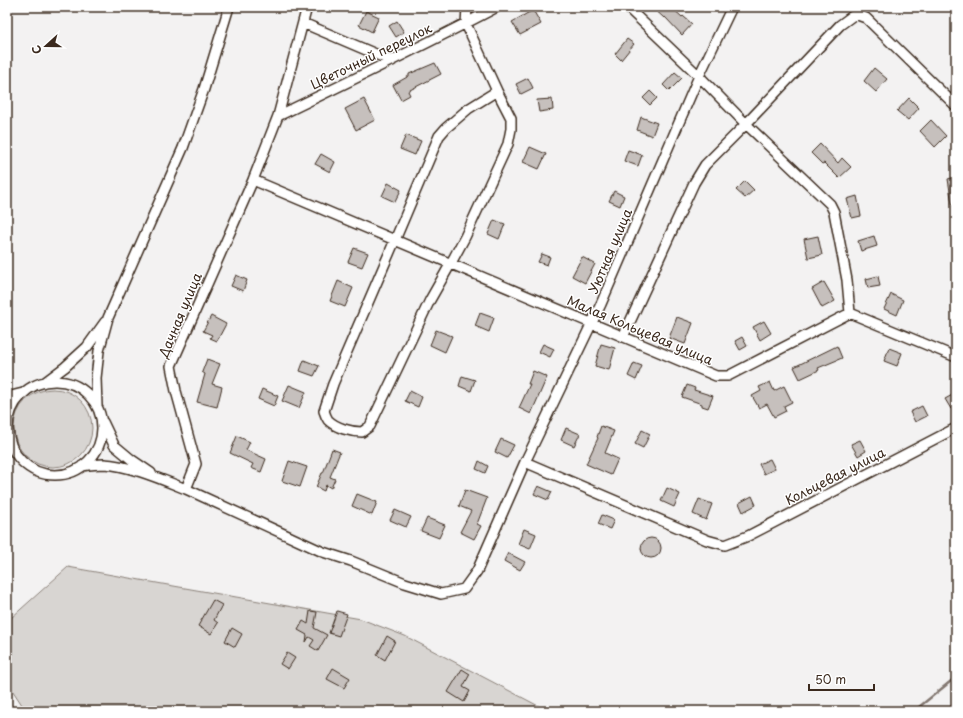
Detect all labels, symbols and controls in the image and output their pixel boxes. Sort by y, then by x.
street label: Цветочный переулок [307,18,435,93]
north arrow [26,26,66,66]
text: С [27,43,46,57]
street label: Уютная улица [583,205,636,296]
street label: Дачная улица [153,269,206,361]
street label: Малая Кольцевая улица [564,290,717,369]
street label: Кольцевая улица [781,442,889,509]
scale bar [809,666,874,692]
text: 50 m [815,670,846,688]

